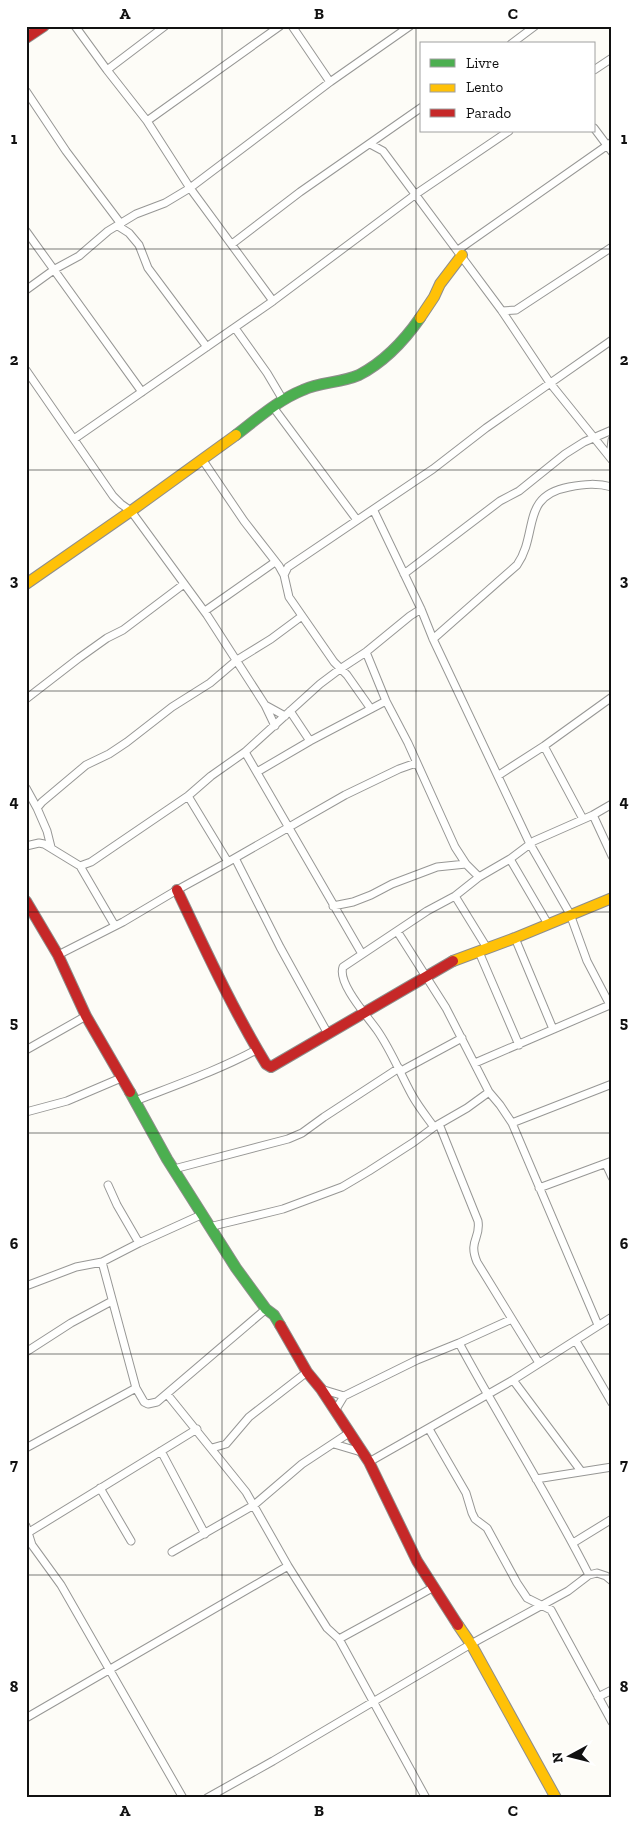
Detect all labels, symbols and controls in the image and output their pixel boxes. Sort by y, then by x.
text: A [120,4,131,23]
text: B [314,4,324,23]
text: C [508,4,518,23]
legend [420,42,596,132]
text: Livre [466,54,499,72]
text: Lento [466,78,503,96]
text: Parado [466,104,512,122]
text: 1 [11,129,18,148]
text: 1 [621,129,628,148]
text: 2 [10,350,19,369]
text: 2 [620,350,629,369]
text: 3 [10,571,19,590]
text: 3 [620,571,629,590]
text: 4 [9,792,19,811]
text: 4 [619,792,629,811]
text: 5 [10,1013,18,1032]
text: 5 [620,1013,628,1032]
text: 6 [10,1234,19,1253]
text: 6 [620,1234,629,1253]
text: 7 [10,1455,18,1474]
text: 7 [620,1455,628,1474]
text: 8 [10,1677,19,1696]
text: 8 [620,1677,629,1696]
north arrow [546,1732,596,1782]
text: N [548,1751,567,1764]
text: A [120,1801,131,1820]
text: B [314,1801,324,1820]
text: C [508,1801,518,1820]

